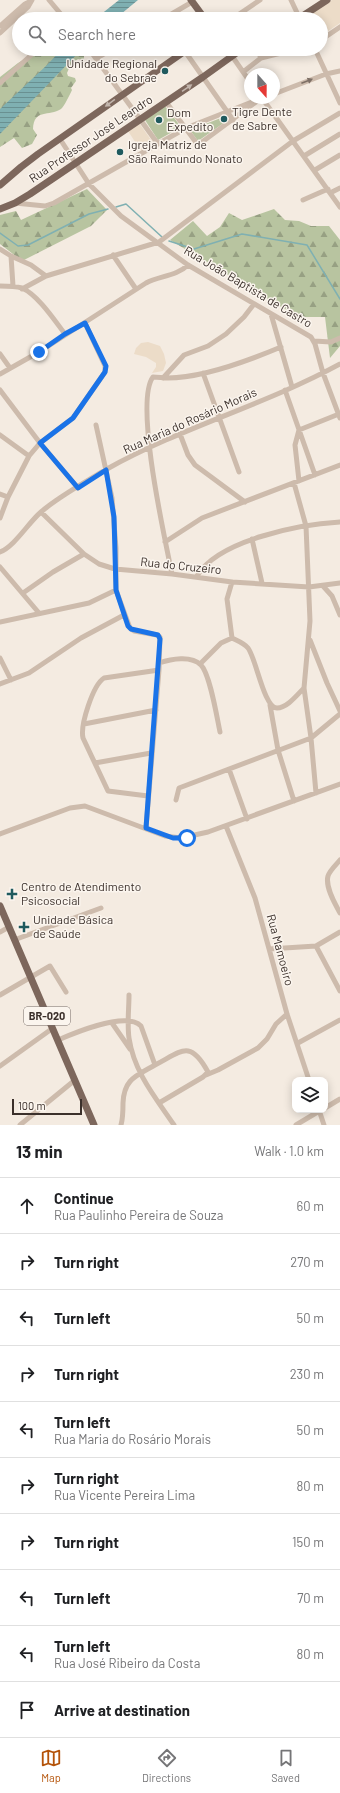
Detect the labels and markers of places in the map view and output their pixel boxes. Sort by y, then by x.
place label: Unidade Regional do Sebrae [67,56,157,84]
marker: Unidade Regional do Sebrae [160,66,170,76]
place label: Tigre Dente de Sabre [232,104,292,132]
place label: Dom Expedito [167,105,213,133]
marker: Tigre Dente de Sabre [219,114,229,124]
marker: Dom Expedito [154,115,164,125]
place label: Igreja Matriz de São Raimundo Nonato [128,137,243,165]
marker: Igreja Matriz de São Raimundo Nonato [115,147,125,157]
place label: Centro de Atendimento Psicosocial [21,879,141,907]
marker: Centro de Atendimento Psicosocial [6,888,18,900]
place label: Unidade Básica de Saúde [33,912,113,940]
marker: Unidade Básica de Saúde [18,921,30,933]

